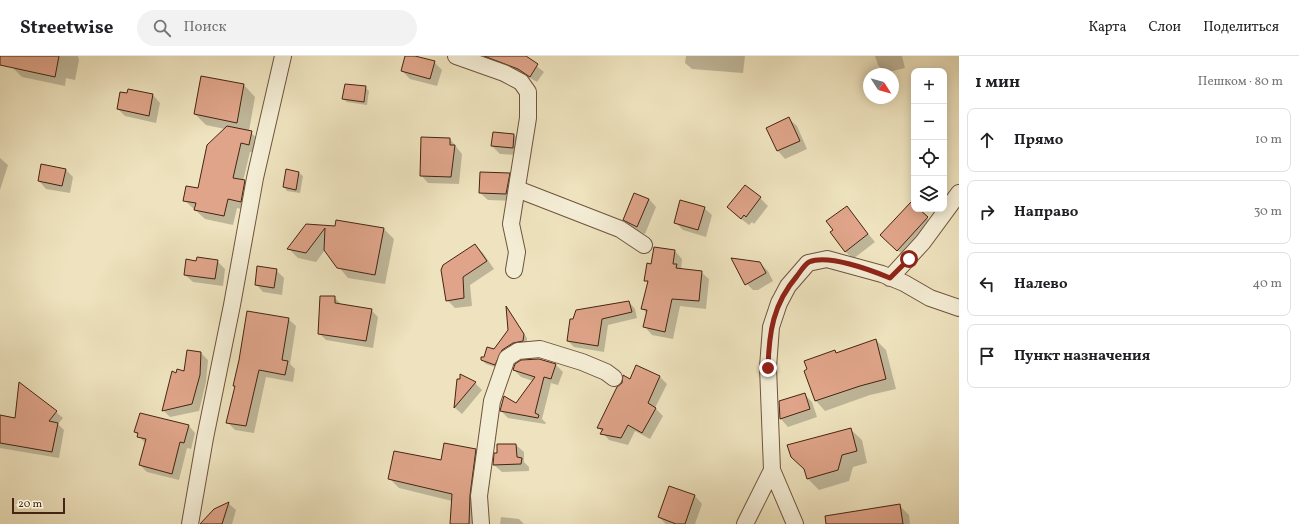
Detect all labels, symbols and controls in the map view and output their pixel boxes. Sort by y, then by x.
search box [137,10,417,46]
text: Streetwise [20,15,113,41]
icon: search [151,17,173,39]
text: Поиск [183,17,226,38]
text: Карта [1088,18,1126,37]
text: Слои [1148,18,1181,37]
text: Поделиться [1203,18,1279,37]
north arrow [863,68,899,104]
map controls [911,68,947,212]
button: + [911,68,947,104]
text: 1 мин [975,71,1020,94]
text: Пешком · 80 m [1198,73,1283,91]
button: − [911,104,947,140]
icon: ahead [976,129,998,151]
text: Прямо [1014,130,1063,151]
text: 10 m [1255,131,1282,149]
button: locate [911,140,947,176]
button: layers [911,176,947,212]
icon: right [976,201,998,223]
text: Направо [1014,202,1078,223]
text: 30 m [1254,203,1282,221]
route start [900,250,918,268]
icon: left [976,273,998,295]
text: Налево [1014,274,1068,295]
text: 40 m [1253,275,1282,293]
icon: arrive [976,345,998,367]
text: Пункт назначения [1014,346,1150,367]
route end [759,359,777,377]
scale bar [12,496,65,515]
text: 20 m [18,497,42,512]

